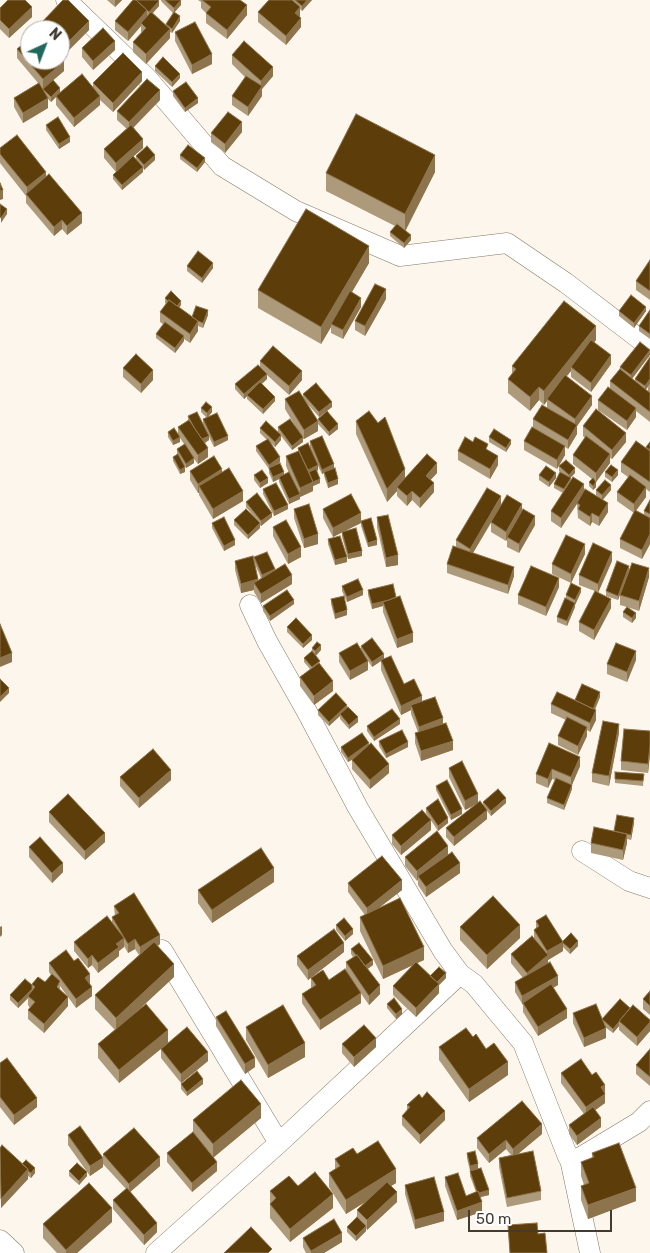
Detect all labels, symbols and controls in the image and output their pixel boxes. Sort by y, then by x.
north arrow [20,20,70,70]
text: N [45,25,64,44]
scale bar [470,1200,614,1232]
text: 50 m [476,1210,511,1228]

